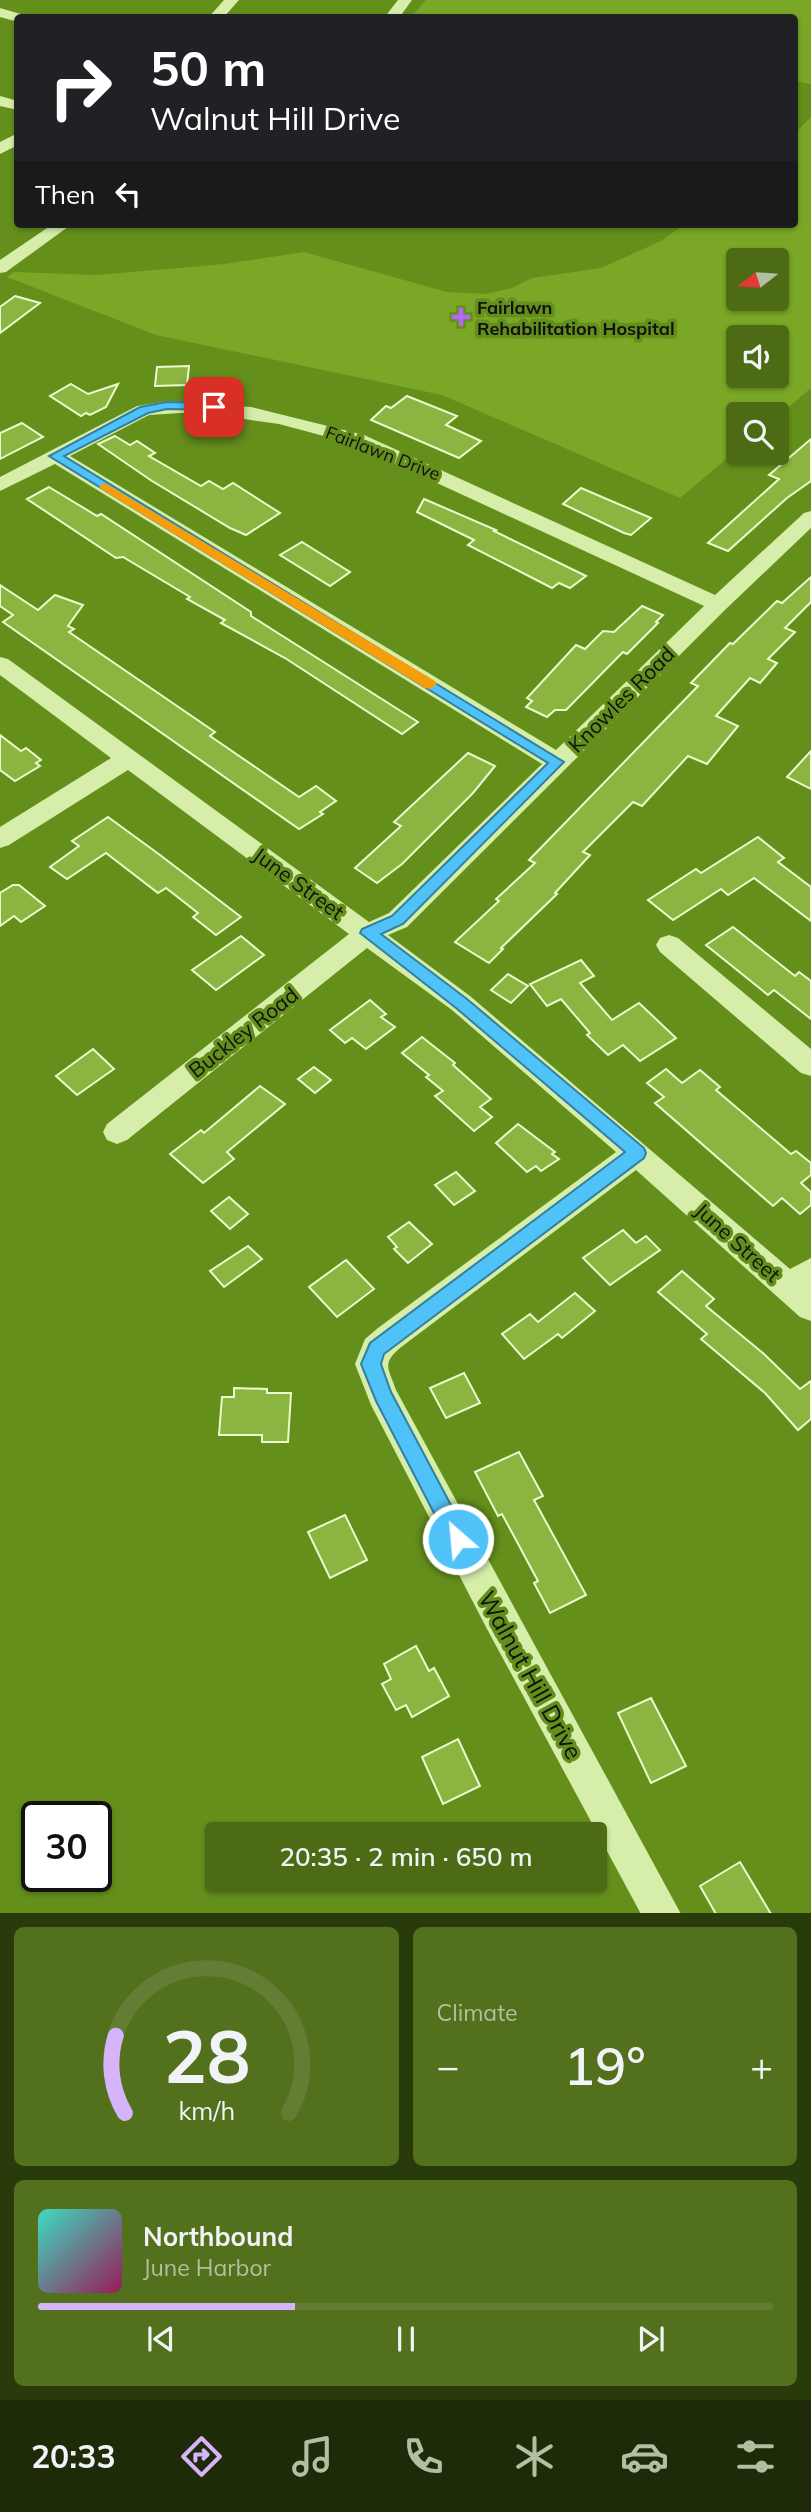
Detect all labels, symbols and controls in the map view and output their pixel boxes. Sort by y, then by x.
text: 50 m [150,37,266,98]
icon: right [35,42,126,133]
text: Walnut Hill Drive [150,98,400,138]
icon: left [109,175,147,213]
text: Then [35,178,95,211]
north arrow [726,248,789,312]
map controls [726,248,789,465]
place label: Fairlawn Rehabilitation Hospital [477,296,675,340]
marker: Fairlawn Rehabilitation Hospital [451,307,471,327]
button: sound [726,325,789,388]
pin [184,377,244,437]
icon: arrive [195,388,233,426]
button: search [726,402,789,465]
street label: Fairlawn Drive [323,421,443,485]
street label: Knowles Road [562,640,680,758]
street label: June Street [248,841,350,925]
street label: Buckley Road [183,981,303,1083]
street label: June Street [690,1197,786,1287]
position arrow [421,1502,495,1576]
street label: Walnut Hill Drive [472,1586,590,1764]
speed limit sign: 30 [21,1801,112,1892]
text: 20:35 · 2 min · 650 m [279,1840,533,1873]
text: Climate [437,1998,518,2027]
text: 28 [163,2010,250,2101]
text: 19° [564,2033,646,2098]
text: − [437,2042,459,2090]
text: + [750,2042,773,2090]
text: km/h [178,2094,235,2125]
text: Northbound [143,2220,293,2253]
text: June Harbor [143,2253,271,2282]
icon: previous [142,2320,180,2358]
icon: pause [387,2320,425,2358]
icon: next [632,2320,670,2358]
icon: directions [177,2432,226,2481]
icon: music [288,2432,337,2481]
icon: phone [399,2432,448,2481]
icon: climate [510,2432,559,2481]
icon: car [620,2432,669,2481]
icon: filters [731,2432,780,2481]
text: 20:33 [31,2436,116,2476]

